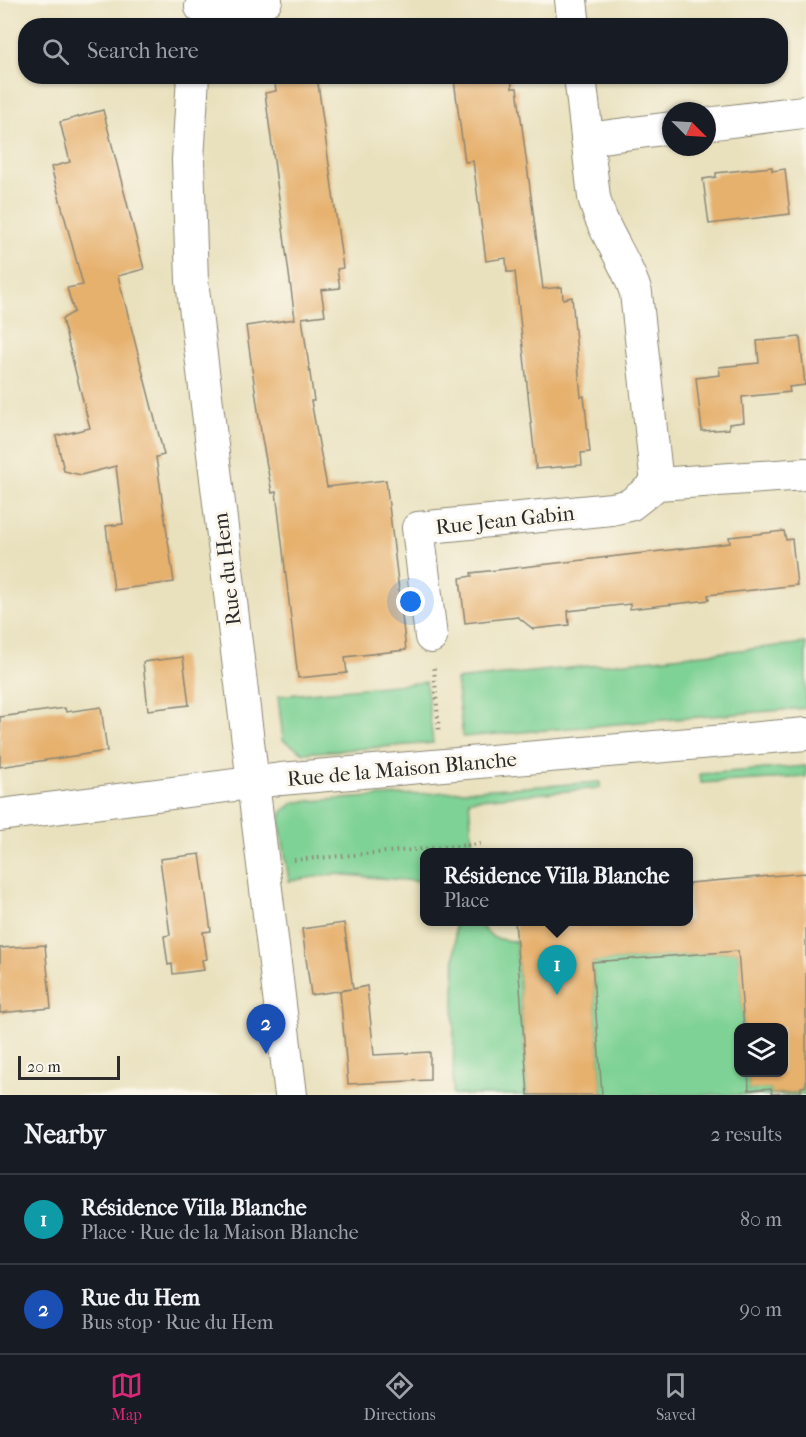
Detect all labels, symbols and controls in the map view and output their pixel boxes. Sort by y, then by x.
search box [18,18,788,84]
icon: search [39,35,72,68]
text: Search here [87,38,199,64]
north arrow [662,102,716,156]
street label: Rue Jean Gabin [434,501,576,539]
street label: Rue du Hem [208,511,246,627]
your location [396,587,425,616]
street label: Rue de la Maison Blanche [286,747,518,791]
popup [420,848,693,926]
text: Résidence Villa Blanche [444,863,669,889]
text: Place [444,889,489,912]
pin: 1 [538,946,576,995]
pin: 2 [246,1004,286,1054]
map controls [734,1023,788,1077]
button: layers [734,1023,788,1077]
scale bar [18,1053,120,1080]
text: 20 m [27,1057,61,1076]
text: Nearby [24,1119,106,1150]
text: 2 results [711,1123,782,1146]
text: Résidence Villa Blanche [81,1195,307,1221]
text: 1 [40,1208,47,1231]
text: 80 m [740,1208,782,1231]
text: Place · Rue de la Maison Blanche [81,1221,359,1244]
text: Rue du Hem [81,1285,200,1311]
text: 2 [38,1298,49,1321]
text: 90 m [740,1298,782,1321]
text: Bus stop · Rue du Hem [81,1311,273,1334]
tab: Map [110,1369,143,1424]
tab: Directions [364,1369,436,1424]
tab: Saved [656,1369,696,1424]

